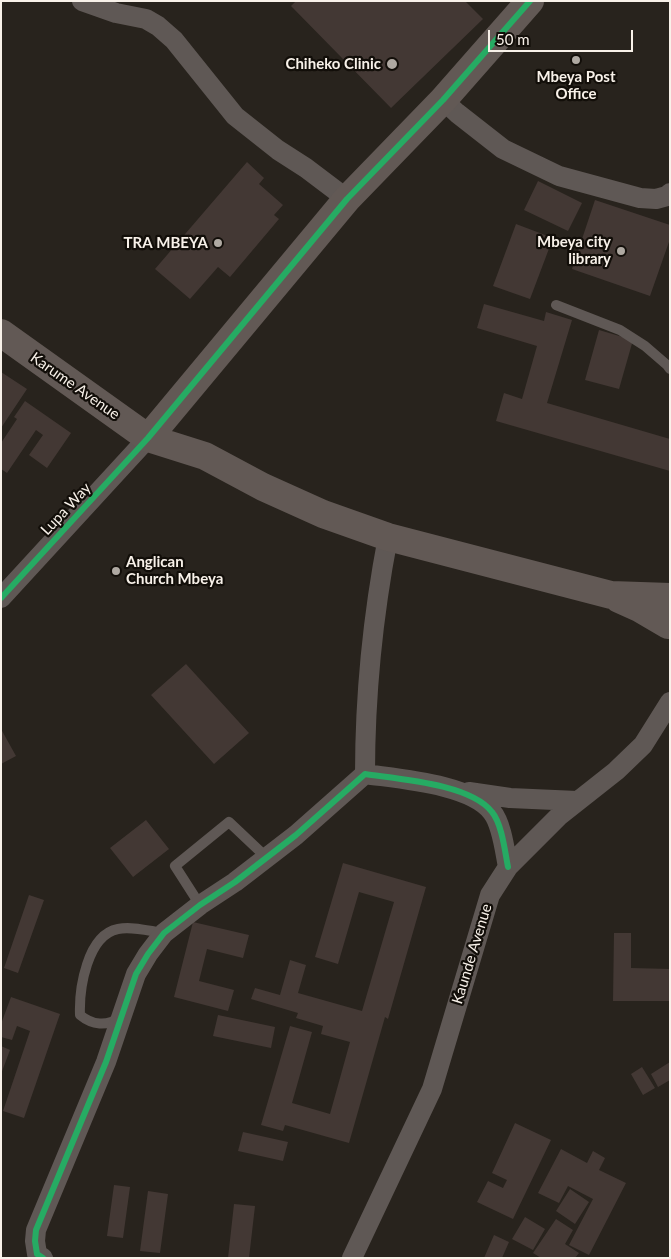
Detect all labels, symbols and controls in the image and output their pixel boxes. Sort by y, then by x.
scale bar [491,20,636,52]
text: 50 m [496,30,530,48]
marker: Mbeya Post Office [570,54,582,66]
place label: Chiheko Clinic [285,55,381,73]
marker: Chiheko Clinic [385,57,399,71]
place label: Mbeya Post Office [536,68,616,103]
place label: Mbeya city library [537,233,611,268]
place label: TRA MBEYA [124,234,208,252]
marker: TRA MBEYA [212,237,224,249]
marker: Mbeya city library [615,245,627,257]
street label: Karume Avenue [27,349,123,423]
street label: Lupa Way [37,479,95,539]
place label: Anglican Church Mbeya [126,553,223,588]
marker: Anglican Church Mbeya [110,565,122,577]
street label: Kaunde Avenue [448,902,496,1006]

